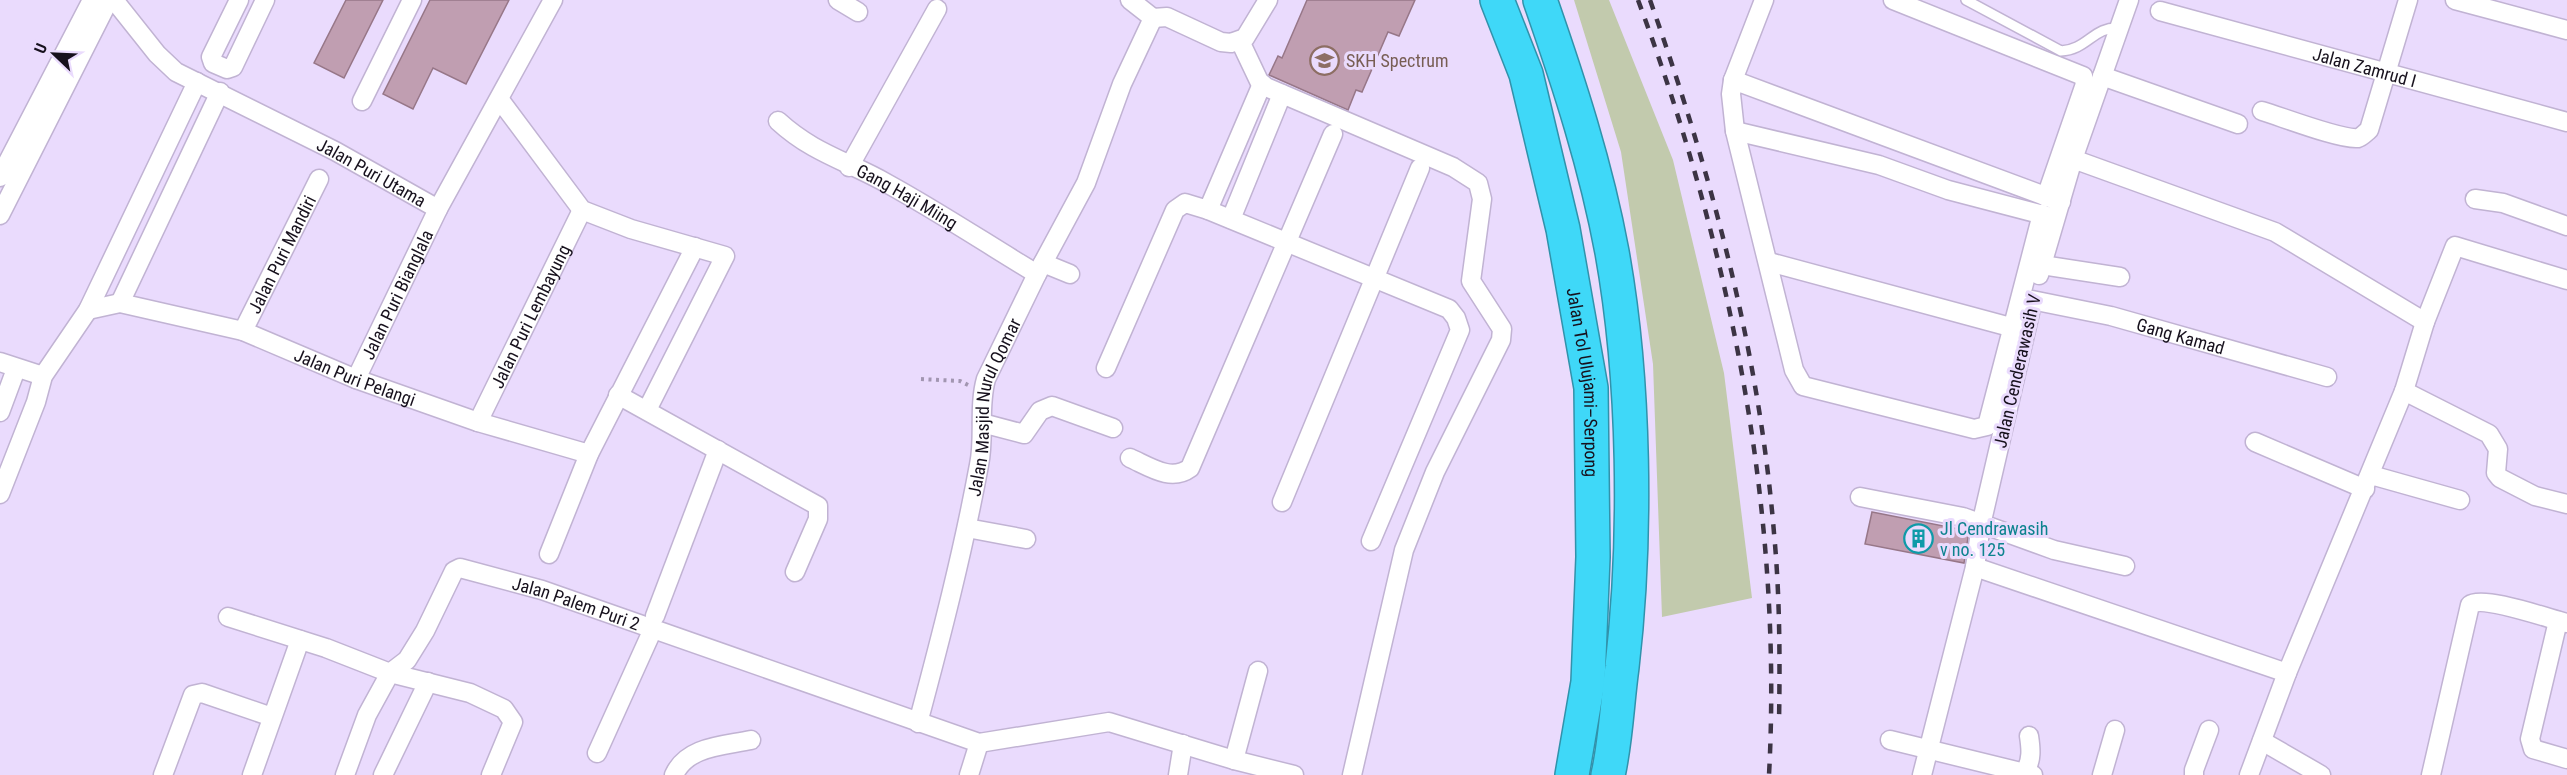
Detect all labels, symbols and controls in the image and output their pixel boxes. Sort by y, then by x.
north arrow [24,24,84,84]
text: U [30,40,51,56]
street label: Jalan Zamrud I [2310,43,2419,91]
school or university icon: SKH Spectrum [1309,44,1341,76]
place label: SKH Spectrum [1346,50,1448,71]
street label: Jalan Puri Utama [314,133,430,211]
street label: Gang Haji Miing [854,159,962,233]
street label: Jalan Puri Mandiri [243,192,320,316]
street label: Jalan Puri Bianglala [357,226,437,362]
street label: Jalan Puri Lembayung [486,241,574,391]
street label: Jalan Tol Ulujami–Serpong [1563,286,1603,477]
street label: Jalan Cenderawasih V [1989,292,2045,450]
street label: Gang Kamad [2134,313,2227,358]
street label: Jalan Masjid Nurul Qomar [963,314,1025,498]
street label: Jalan Puri Pelangi [291,344,418,410]
place label: Jl Cendrawasih v no. 125 [1940,518,2048,560]
building icon: Jl Cendrawasih v no. 125 [1903,522,1935,554]
street label: Jalan Palem Puri 2 [510,572,643,634]

